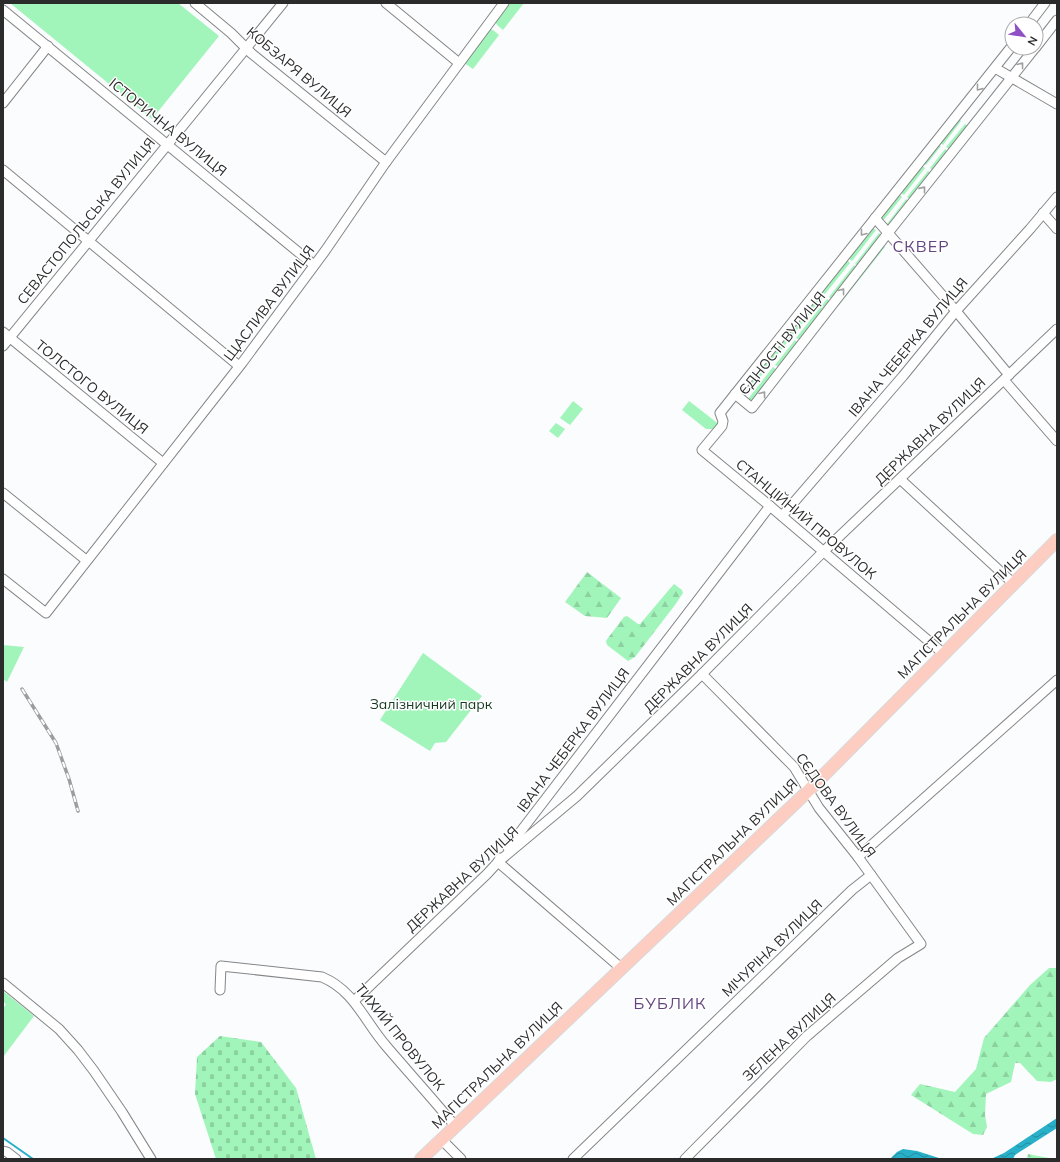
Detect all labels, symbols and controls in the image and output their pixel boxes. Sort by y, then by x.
north arrow [1004,16,1044,56]
street label: КОБЗАРЯ ВУЛИЦЯ [243,23,355,121]
text: N [1025,34,1041,48]
one-way arrow [1016,63,1023,70]
street label: ІСТОРИЧНА ВУЛИЦЯ [106,74,230,180]
one-way arrow [977,83,984,90]
street label: СЕВАСТОПОЛЬСЬКА ВУЛИЦЯ [13,134,159,308]
one-way arrow [918,187,925,194]
one-way arrow [861,229,868,236]
district label: СКВЕР [892,236,950,256]
street label: ЩАСЛИВА ВУЛИЦЯ [220,242,318,364]
street label: ІВАНА ЧЕБЕРКА ВУЛИЦЯ [845,274,971,420]
street label: ЄДНОСТІ ВУЛИЦЯ [735,288,829,398]
one-way arrow [838,289,845,296]
street label: ТОЛСТОГО ВУЛИЦЯ [32,336,152,438]
street label: ДЕРЖАВНА ВУЛИЦЯ [871,373,989,489]
one-way arrow [758,391,765,398]
street label: СТАНЦІЙНИЙ ПРОВУЛОК [732,455,881,584]
street label: МАГІСТРАЛЬНА ВУЛИЦЯ [894,546,1030,682]
street label: ДЕРЖАВНА ВУЛИЦЯ [640,600,756,716]
street label: ІВАНА ЧЕБЕРКА ВУЛИЦЯ [513,664,633,816]
park label: Залізничний парк [370,695,493,713]
street label: СЄДОВА ВУЛИЦЯ [792,749,880,861]
street label: МАГІСТРАЛЬНА ВУЛИЦЯ [663,775,801,909]
street label: ДЕРЖАВНА ВУЛИЦЯ [402,822,522,936]
street label: МІЧУРІНА ВУЛИЦЯ [718,896,826,1000]
street label: ТИХИЙ ПРОВУЛОК [351,980,449,1095]
street label: ЗЕЛЕНА ВУЛИЦЯ [738,989,840,1085]
district label: БУБЛИК [634,993,706,1013]
street label: МАГІСТРАЛЬНА ВУЛИЦЯ [428,998,566,1132]

